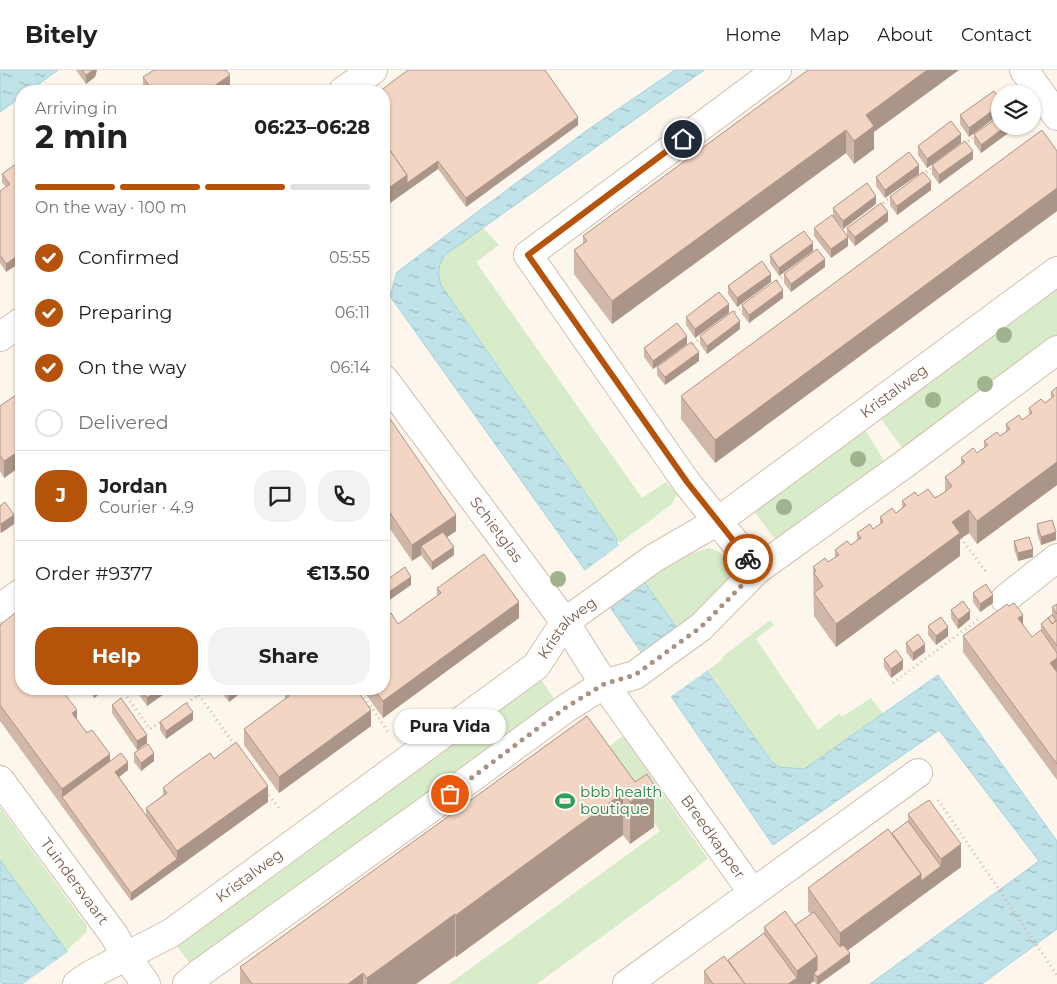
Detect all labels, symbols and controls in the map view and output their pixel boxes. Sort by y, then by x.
text: Bitely [25,20,97,49]
text: Home [725,24,781,46]
text: Map [809,24,849,46]
text: About [877,24,933,46]
text: Contact [961,24,1032,46]
map controls [991,85,1041,135]
button: layers [991,85,1041,135]
text: Arriving in [35,99,117,118]
text: 06:23–06:28 [254,116,370,139]
text: 2 min [35,117,128,156]
pin [662,118,704,160]
icon: home [669,125,697,153]
text: On the way · 100 m [35,198,187,217]
icon: check [35,244,63,272]
text: Confirmed [78,246,179,269]
text: 05:55 [329,248,370,267]
icon: check [35,299,63,327]
text: Preparing [78,301,173,324]
text: 06:11 [335,303,370,322]
icon: check [35,354,63,382]
text: On the way [78,356,186,379]
text: 06:14 [330,358,370,377]
street label: Kristalweg [856,360,931,422]
text: Delivered [78,411,169,434]
button: chat [254,470,306,522]
button: phone [318,470,370,522]
text: Jordan [99,475,168,498]
text: J [56,484,66,507]
street label: Schietglas [466,493,527,566]
text: Courier · 4.9 [99,498,194,517]
courier [723,534,773,584]
icon: bike [734,545,762,573]
text: Order #9377 [35,562,153,585]
text: €13.50 [307,562,370,585]
street label: Kristalweg [533,593,600,662]
button: Help [35,627,198,685]
button: Share [208,627,370,685]
callout: Pura Vida [394,709,506,744]
text: Pura Vida [410,717,491,736]
pin [429,773,471,815]
icon: bag [436,780,464,808]
place label: bbb health boutique [580,782,662,818]
sports icon: bbb health boutique [554,790,576,812]
street label: Breedkapper [677,791,750,882]
street label: Tuindersvaart [37,834,113,928]
street label: Kristalweg [212,844,286,906]

